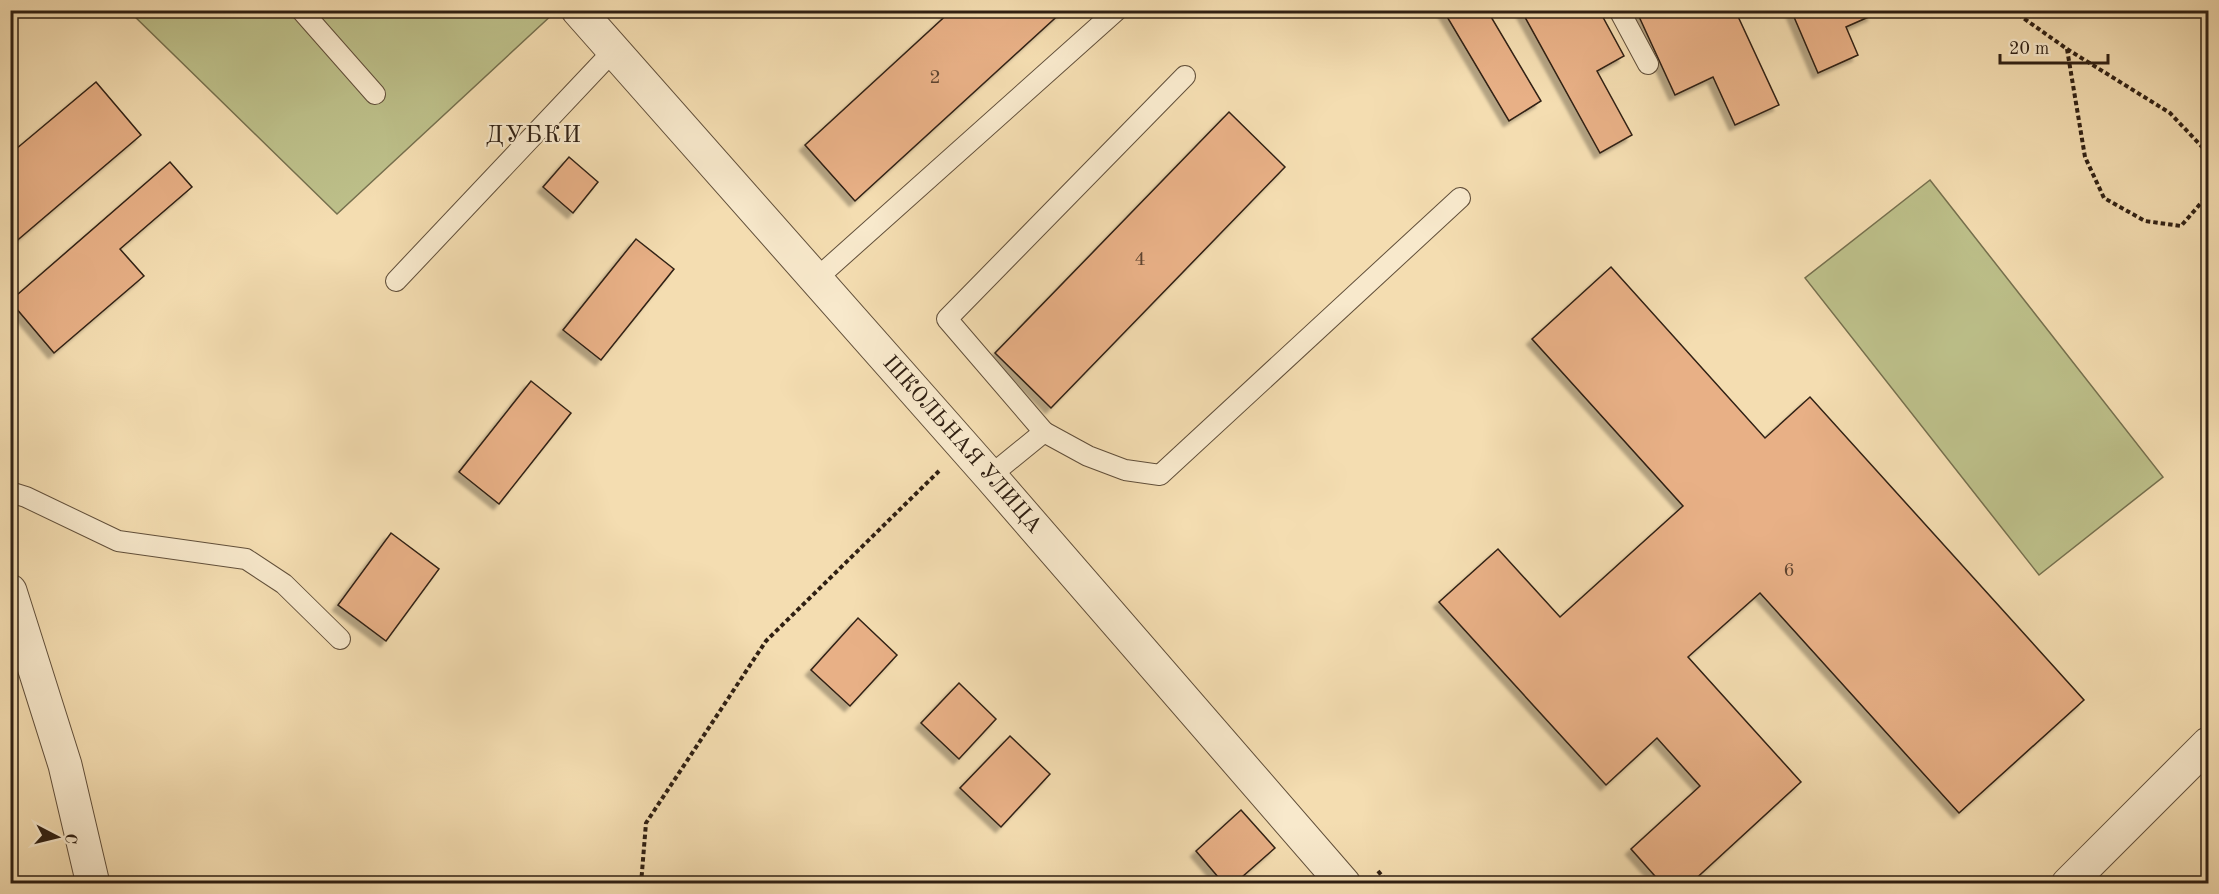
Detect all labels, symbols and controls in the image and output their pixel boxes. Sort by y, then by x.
scale bar [2000,27,2108,65]
text: 20 m [2009,40,2049,58]
house number: 2 [929,68,941,88]
district label: ДУБКИ [486,124,582,148]
house number: 4 [1134,250,1146,270]
street label: ШКОЛЬНАЯ УЛИЦА [878,352,1046,538]
house number: 6 [1783,561,1795,581]
north arrow [27,807,87,867]
text: С [61,832,78,845]

